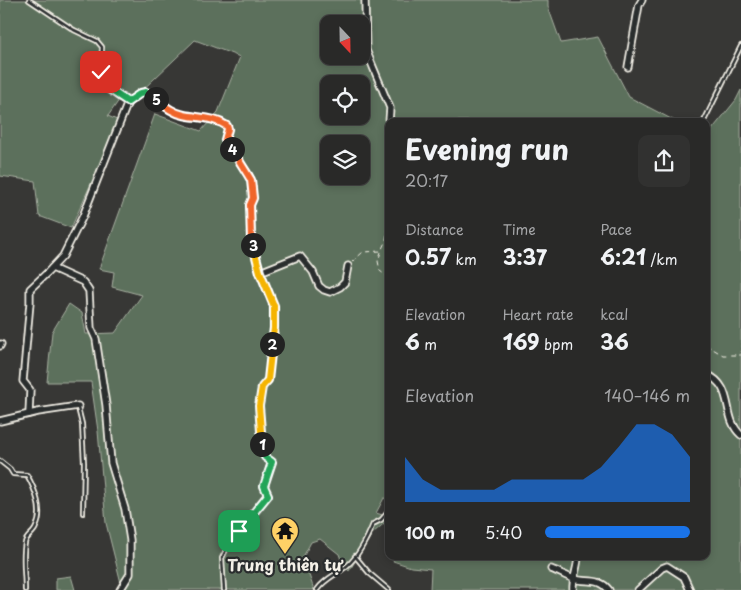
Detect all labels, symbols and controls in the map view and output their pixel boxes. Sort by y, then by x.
north arrow [320,15,370,65]
map controls [320,15,370,185]
pin [80,51,122,93]
icon: check [87,58,115,86]
button: locate [320,75,370,125]
pin: 5 [144,86,168,112]
text: 5 [152,89,161,110]
text: Evening run [405,127,569,170]
button: layers [320,135,370,185]
button: share [638,135,690,187]
pin: 4 [220,136,244,162]
text: 4 [228,139,237,160]
text: 20:17 [405,168,448,192]
text: Distance [405,219,464,240]
text: Time [503,219,536,240]
text: Pace [600,219,632,240]
pin: 3 [240,232,266,258]
text: 3 [249,235,258,256]
text: 0.57 [405,240,451,272]
text: 3:37 [503,240,547,272]
text: 6:21 [600,240,646,272]
text: km [451,249,477,270]
text: /km [646,249,677,270]
text: Elevation [405,304,465,325]
text: Heart rate [503,304,573,325]
text: kcal [600,304,628,325]
text: 6 [405,325,420,357]
text: 169 [503,325,540,357]
text: 36 [600,325,629,357]
pin: 2 [260,332,284,356]
text: 2 [268,334,277,355]
text: m [420,334,437,355]
text: bpm [540,334,573,355]
text: Elevation [405,383,474,407]
text: 140–146 m [604,383,690,407]
pin: 1 [250,432,274,456]
text: 1 [259,434,266,455]
pin [218,510,260,552]
temple icon: Trung thiên tự [270,516,300,555]
icon: arrive [225,517,253,545]
text: 100 m [405,520,455,544]
text: 5:40 [485,520,522,544]
place label: Trung thiên tự [227,552,344,576]

